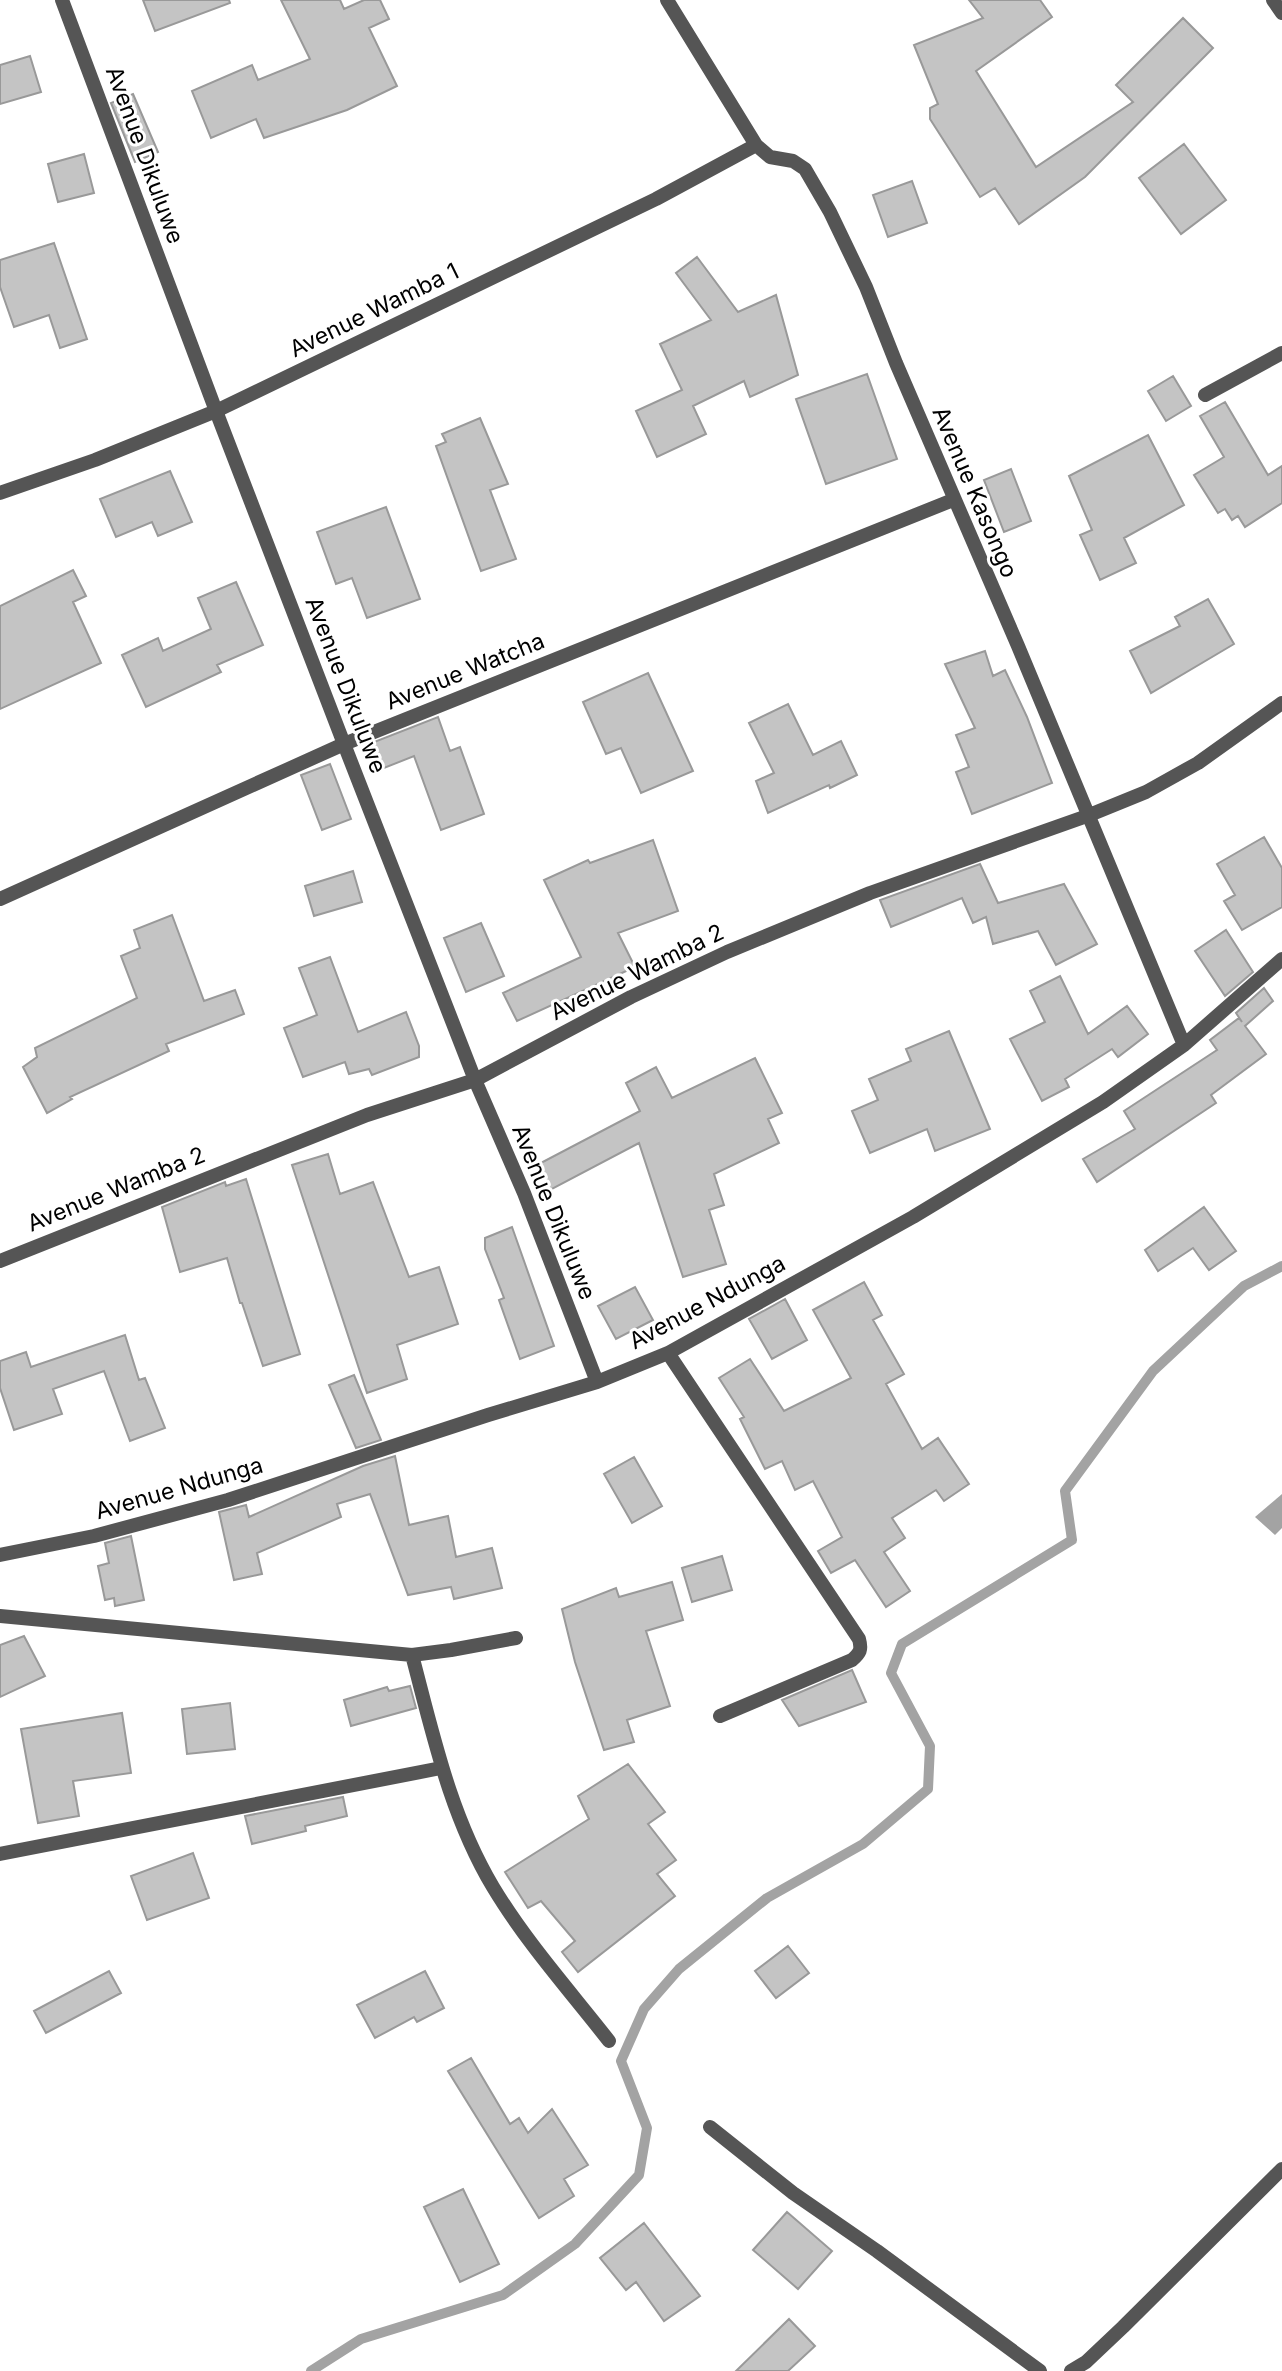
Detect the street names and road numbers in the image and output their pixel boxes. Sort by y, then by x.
street label: Avenue Dikuluwe [100,63,190,247]
street label: Avenue Wamba 1 [285,257,463,363]
street label: Avenue Kasongo [926,402,1024,582]
street label: Avenue Dikuluwe [299,593,393,777]
street label: Avenue Watcha [382,626,548,716]
street label: Avenue Wamba 2 [546,918,728,1026]
street label: Avenue Dikuluwe [506,1120,602,1304]
street label: Avenue Wamba 2 [23,1141,209,1237]
street label: Avenue Ndunga [624,1249,790,1355]
street label: Avenue Ndunga [92,1451,266,1525]

